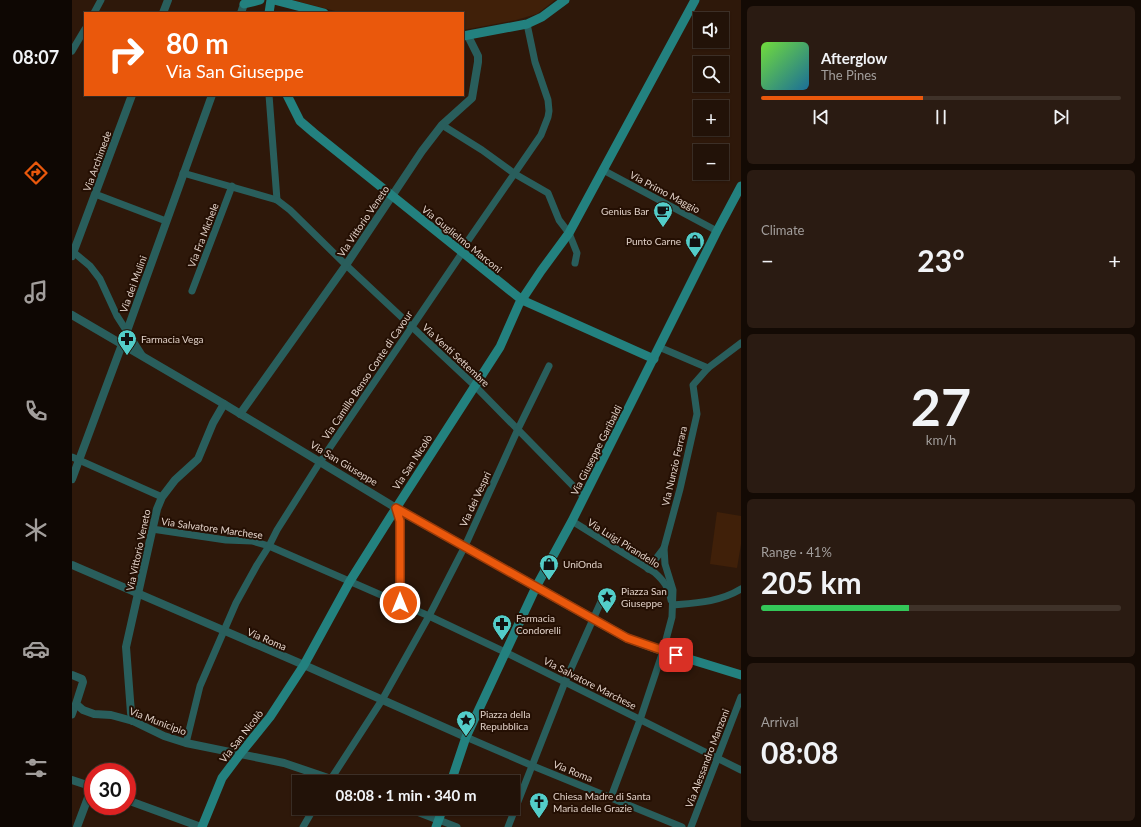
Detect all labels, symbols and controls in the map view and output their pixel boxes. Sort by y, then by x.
map controls [693,12,729,180]
button: sound [693,12,729,48]
text: 80 m [166,26,229,60]
icon: right [100,28,152,80]
text: 08:07 [13,46,59,68]
text: Afterglow [821,49,887,67]
button: search [693,56,729,92]
text: Via San Giuseppe [166,60,304,82]
text: The Pines [821,67,877,83]
button: + [693,100,729,136]
icon: previous [810,106,832,128]
icon: pause [930,106,952,128]
icon: next [1050,106,1072,128]
street label: Via Archimede [80,129,114,193]
button: − [693,144,729,180]
icon: directions [22,159,50,187]
street label: Via Primo Maggio [628,168,702,216]
street label: Via Vittorio Veneto [335,183,391,259]
cafe icon: Genius Bar [652,200,674,228]
street label: Via Fra Michele [185,201,221,269]
street label: Via Guglielmo Marconi [420,203,504,275]
place label: Genius Bar [601,205,649,217]
text: Climate [761,222,804,238]
shop icon: Punto Carne [684,230,706,258]
place label: Punto Carne [626,235,681,247]
text: 23° [917,242,965,278]
text: − [761,247,774,274]
text: + [1108,247,1121,274]
street label: Via dei Mulini [117,254,149,314]
icon: music [22,278,50,306]
street label: Via Camillo Benso Conte di Cavour [319,308,415,442]
street label: Via Venti Settembre [420,321,492,389]
pharmacy icon: Farmacia Vega [116,328,138,356]
place label: Farmacia Vega [141,333,204,345]
text: 27 [911,375,971,437]
icon: phone [22,397,50,425]
street label: Via Giuseppe Garibaldi [568,403,624,497]
street label: Via Nunzio Ferrara [659,425,689,507]
street label: Via San Nicolò [390,432,435,492]
text: km/h [926,432,956,448]
street label: Via San Giuseppe [308,438,380,488]
street label: Via dei Vespri [457,470,493,528]
street label: Via Vittorio Veneto [123,508,153,592]
street label: Via Salvatore Marchese [160,515,264,541]
icon: climate [22,516,50,544]
street label: Via Luigi Pirandello [585,516,663,570]
text: Range · 41% [761,544,832,560]
shop icon: UniOnda [538,553,560,581]
place label: UniOnda [563,558,602,570]
text: 205 km [761,564,862,600]
position arrow [379,582,421,624]
place label: Piazza San Giuseppe [621,585,667,609]
place icon: Piazza San Giuseppe [596,586,618,614]
place label: Farmacia Condorelli [516,612,561,636]
pharmacy icon: Farmacia Condorelli [491,613,513,641]
street label: Via Roma [246,625,288,653]
icon: car [22,635,50,663]
pin [659,638,693,672]
icon: arrive [665,644,687,666]
street label: Via Salvatore Marchese [542,654,638,712]
street label: Via Municipio [128,705,189,738]
street label: Via San Nicolò [217,707,265,765]
street label: Via Alessandro Manzoni [683,707,731,809]
place label: Piazza della Repubblica [480,708,531,732]
place icon: Piazza della Repubblica [455,709,477,737]
text: Arrival [761,714,798,730]
text: 08:08 [761,734,838,770]
icon: filters [22,754,50,782]
street label: Via Roma [552,758,595,784]
speed limit sign: 30 [84,763,136,815]
text: 08:08 · 1 min · 340 m [336,786,476,804]
place label: Chiesa Madre di Santa Maria delle Grazie [553,790,651,814]
church icon: Chiesa Madre di Santa Maria delle Grazie [528,791,550,819]

